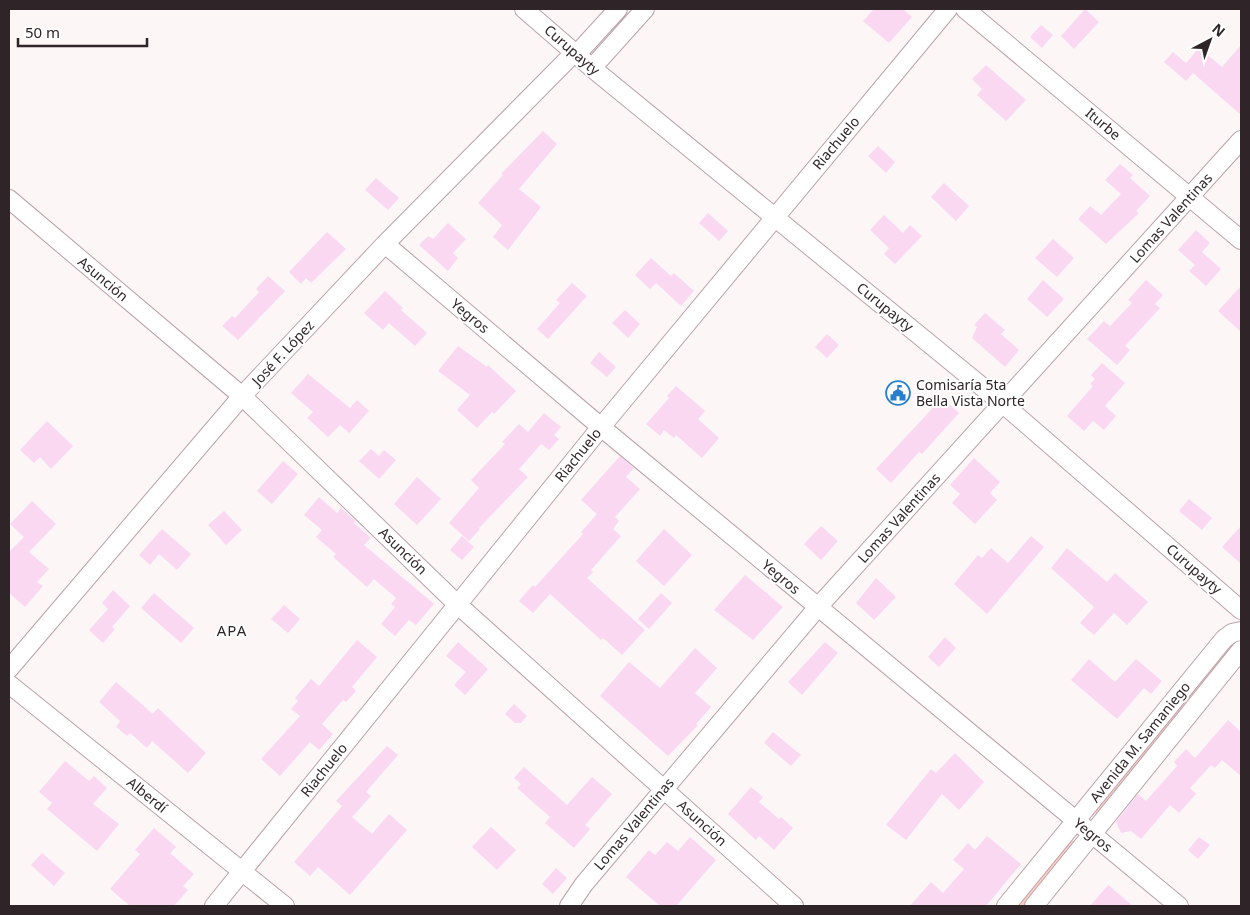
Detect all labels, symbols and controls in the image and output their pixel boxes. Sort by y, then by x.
scale bar [18,15,146,47]
north arrow [1185,15,1235,65]
text: N [1208,19,1229,41]
street label: Curupayty [541,20,605,80]
text: 50 m [25,22,60,42]
street label: Iturbe [1082,103,1125,144]
street label: Riachuelo [808,112,864,173]
street label: Lomas Valentinas [1125,168,1216,267]
street label: Asunción [74,252,133,305]
street label: Curupayty [853,278,918,336]
street label: Yegros [447,294,494,337]
street label: José F. López [246,315,318,391]
place label: Comisaría 5ta Bella Vista Norte [916,375,1025,410]
public building icon: Comisaría 5ta Bella Vista Norte [885,380,911,406]
street label: Riachuelo [550,424,605,486]
street label: Lomas Valentinas [853,468,944,567]
street label: Asunción [375,523,432,578]
street label: Curupayty [1163,539,1227,599]
street label: Yegros [758,555,805,598]
district label: APA [217,620,247,640]
street label: Avenida M. Samaniego [1085,677,1194,806]
street label: Riachuelo [296,739,351,801]
street label: Alberdí [123,773,172,817]
street label: Lomas Valentinas [589,773,678,874]
street label: Asunción [674,795,731,850]
street label: Yegros [1070,813,1117,856]

